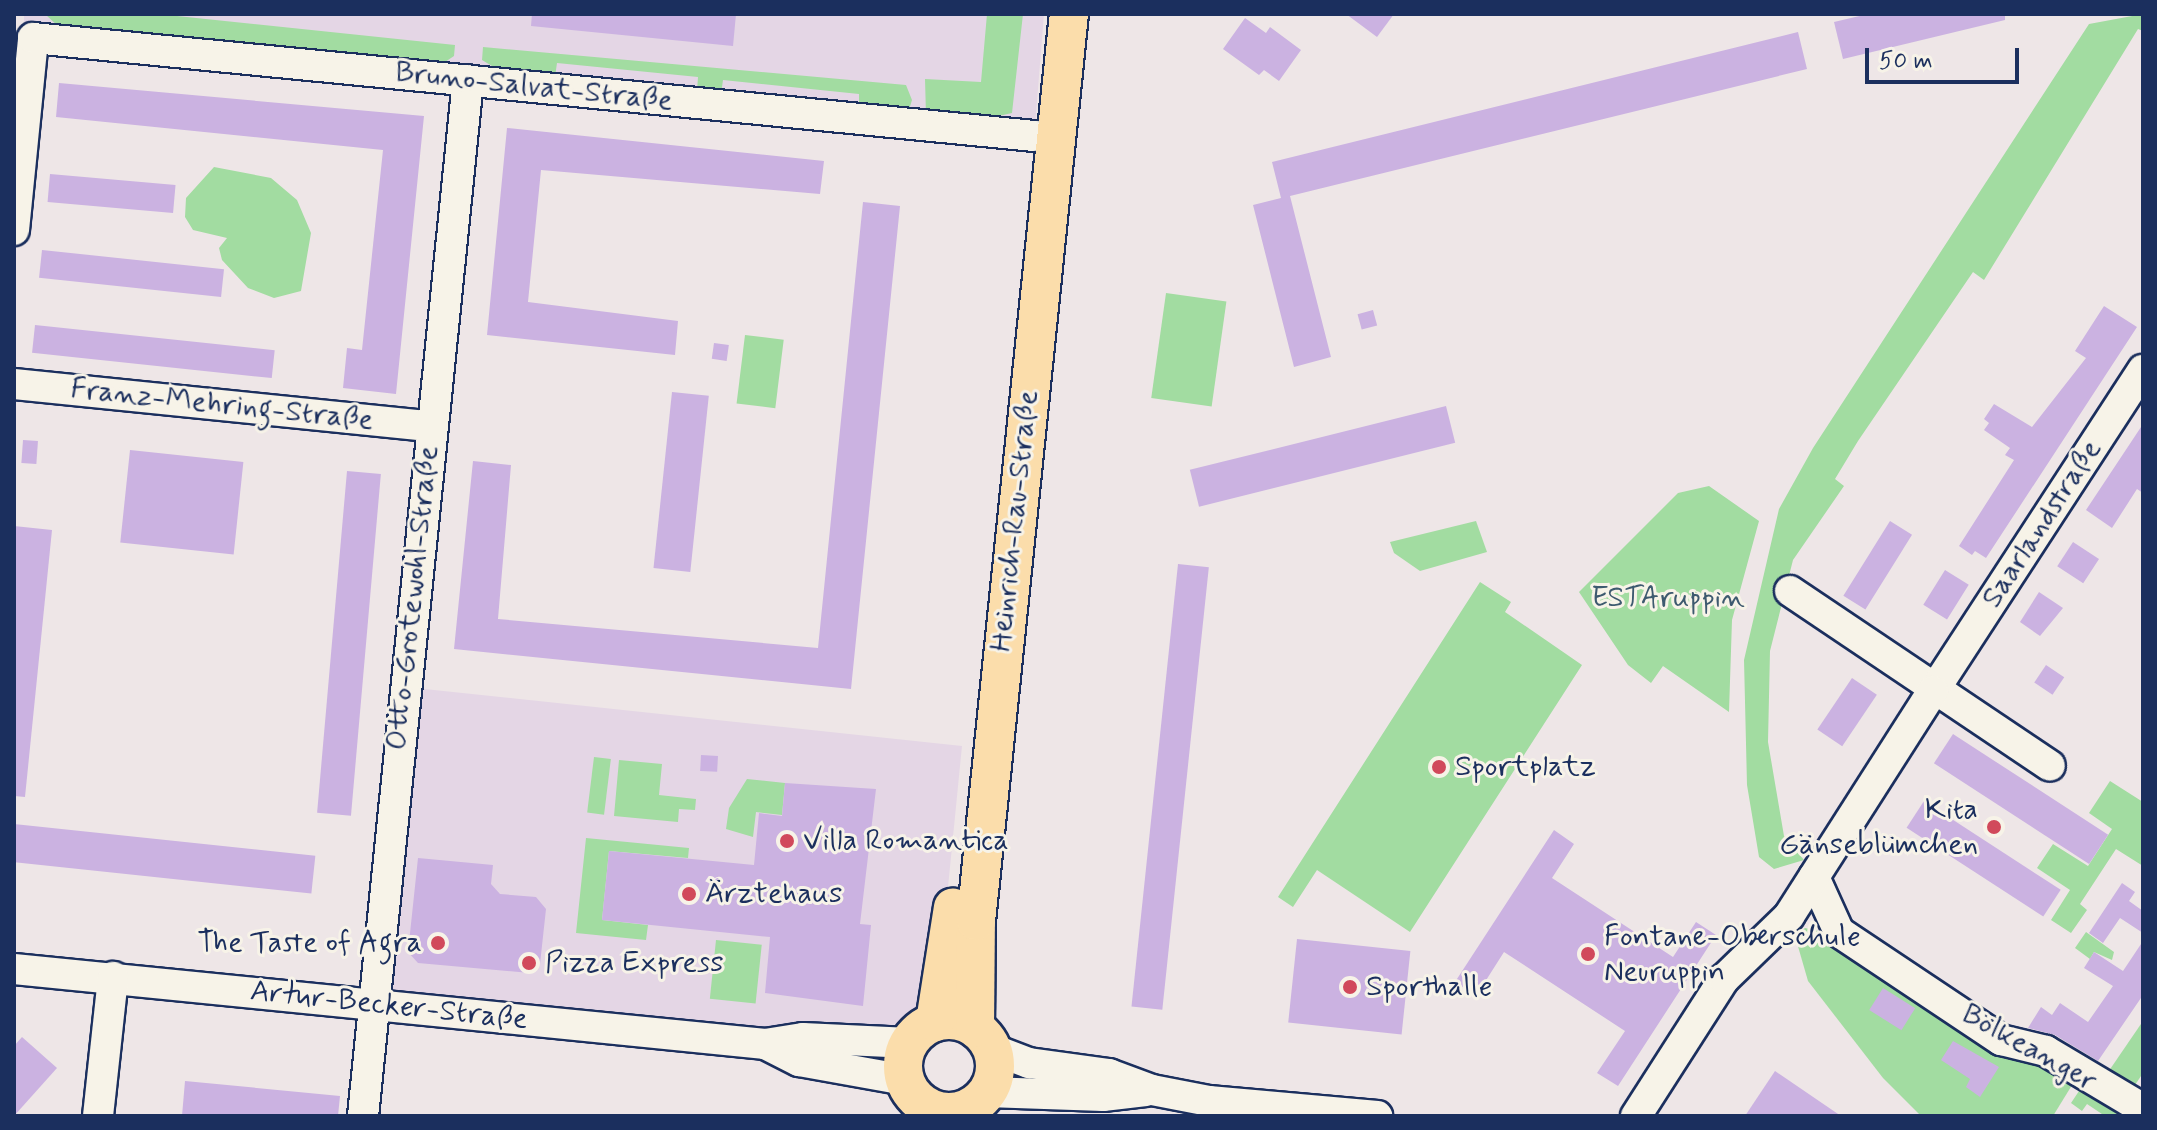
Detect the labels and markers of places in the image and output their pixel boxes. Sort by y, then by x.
place label: Sportplatz [1455,749,1596,785]
marker: Sportplatz [1430,758,1448,776]
place label: Kita Gänseblümchen [1779,792,1978,862]
marker: Kita Gänseblümchen [1985,818,2003,836]
place label: Villa Romantica [803,823,1009,859]
marker: Villa Romantica [778,832,796,850]
place label: Ärztehaus [705,876,842,912]
marker: Ärztehaus [680,885,698,903]
place label: Fontane-Oberschule Neuruppin [1604,919,1861,990]
place label: The Taste of Agra [204,925,422,961]
marker: The Taste of Agra [429,934,447,952]
place label: Pizza Express [545,945,724,981]
marker: Fontane-Oberschule Neuruppin [1579,945,1597,963]
marker: Pizza Express [520,954,538,972]
place label: Sporthalle [1366,969,1492,1005]
marker: Sporthalle [1341,978,1359,996]

